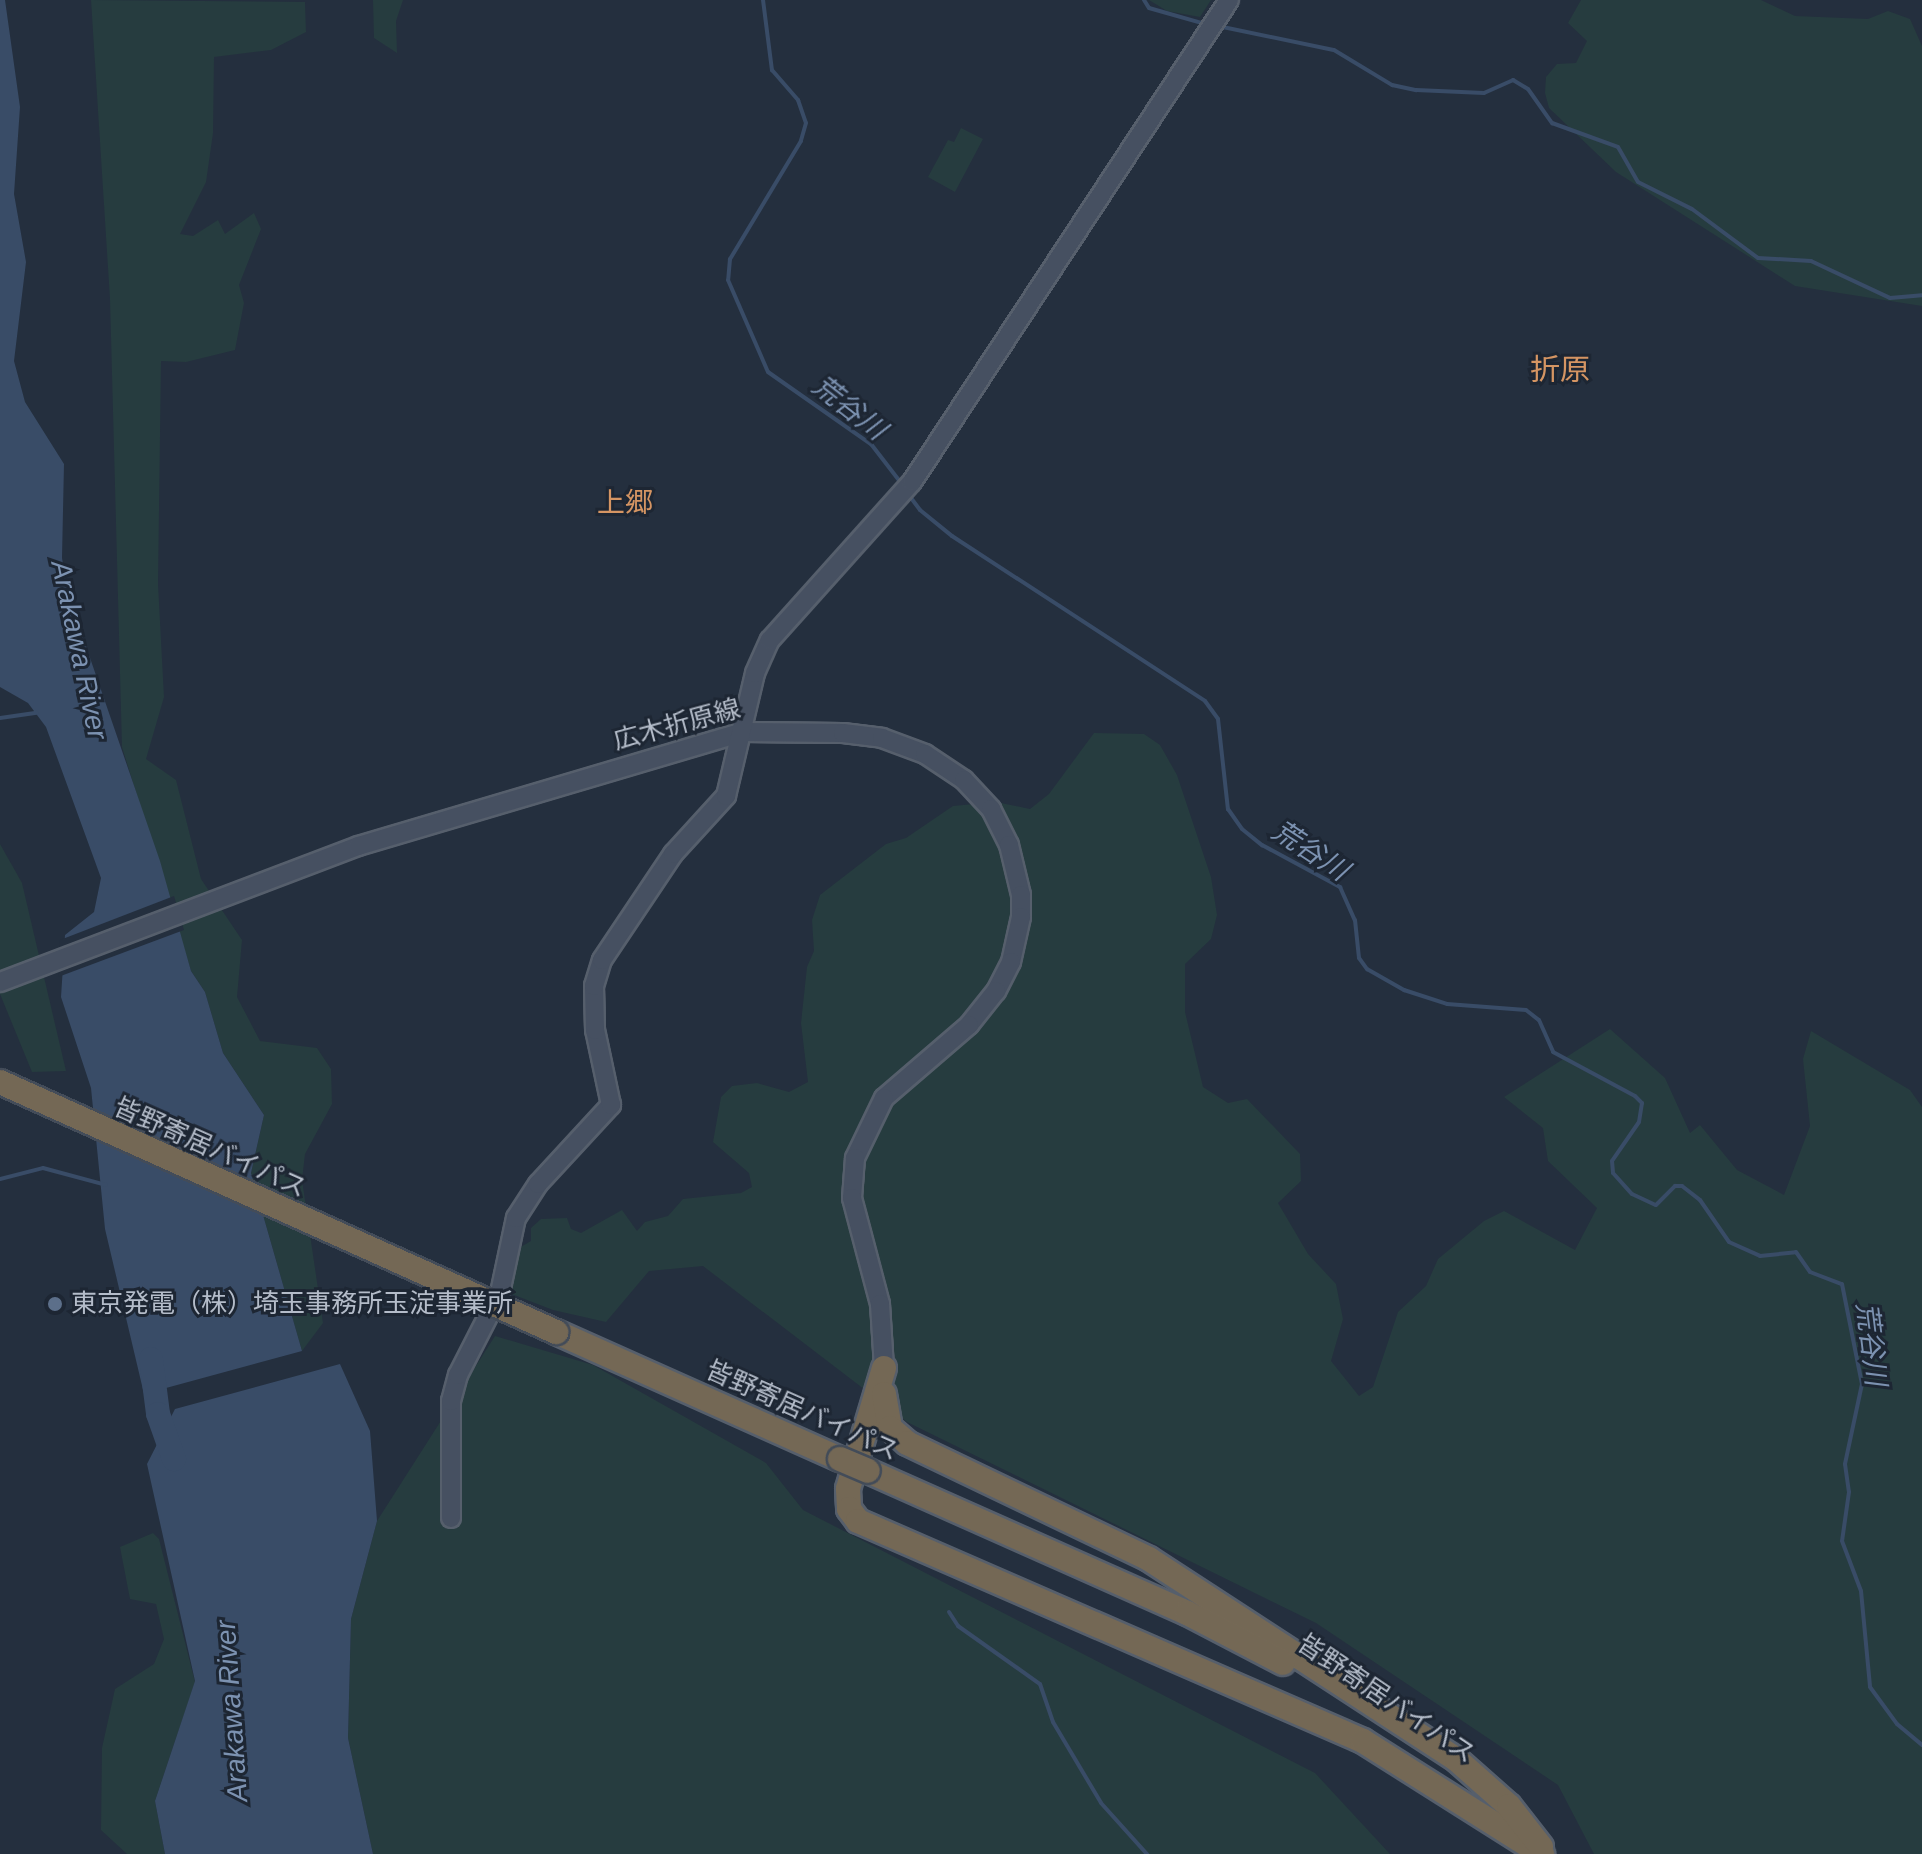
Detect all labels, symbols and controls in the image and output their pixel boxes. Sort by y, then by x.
district label: 折原 [1530,352,1590,388]
water label: 荒谷川 [806,369,892,447]
district label: 上郷 [597,486,653,520]
water label: Arakawa River [44,557,114,743]
street label: 広木折原線 [610,693,744,757]
water label: 荒谷川 [1266,814,1354,888]
street label: 皆野寄居バイパス [109,1091,311,1205]
place label: 東京発電（株）埼玉事務所玉淀事業所 [71,1288,513,1320]
marker: 東京発電（株）埼玉事務所玉淀事業所 [46,1295,64,1313]
water label: 荒谷川 [1849,1300,1893,1388]
street label: 皆野寄居バイパス [701,1354,903,1468]
water label: Arakawa River [209,1619,255,1803]
street label: 皆野寄居バイパス [1291,1628,1481,1770]

